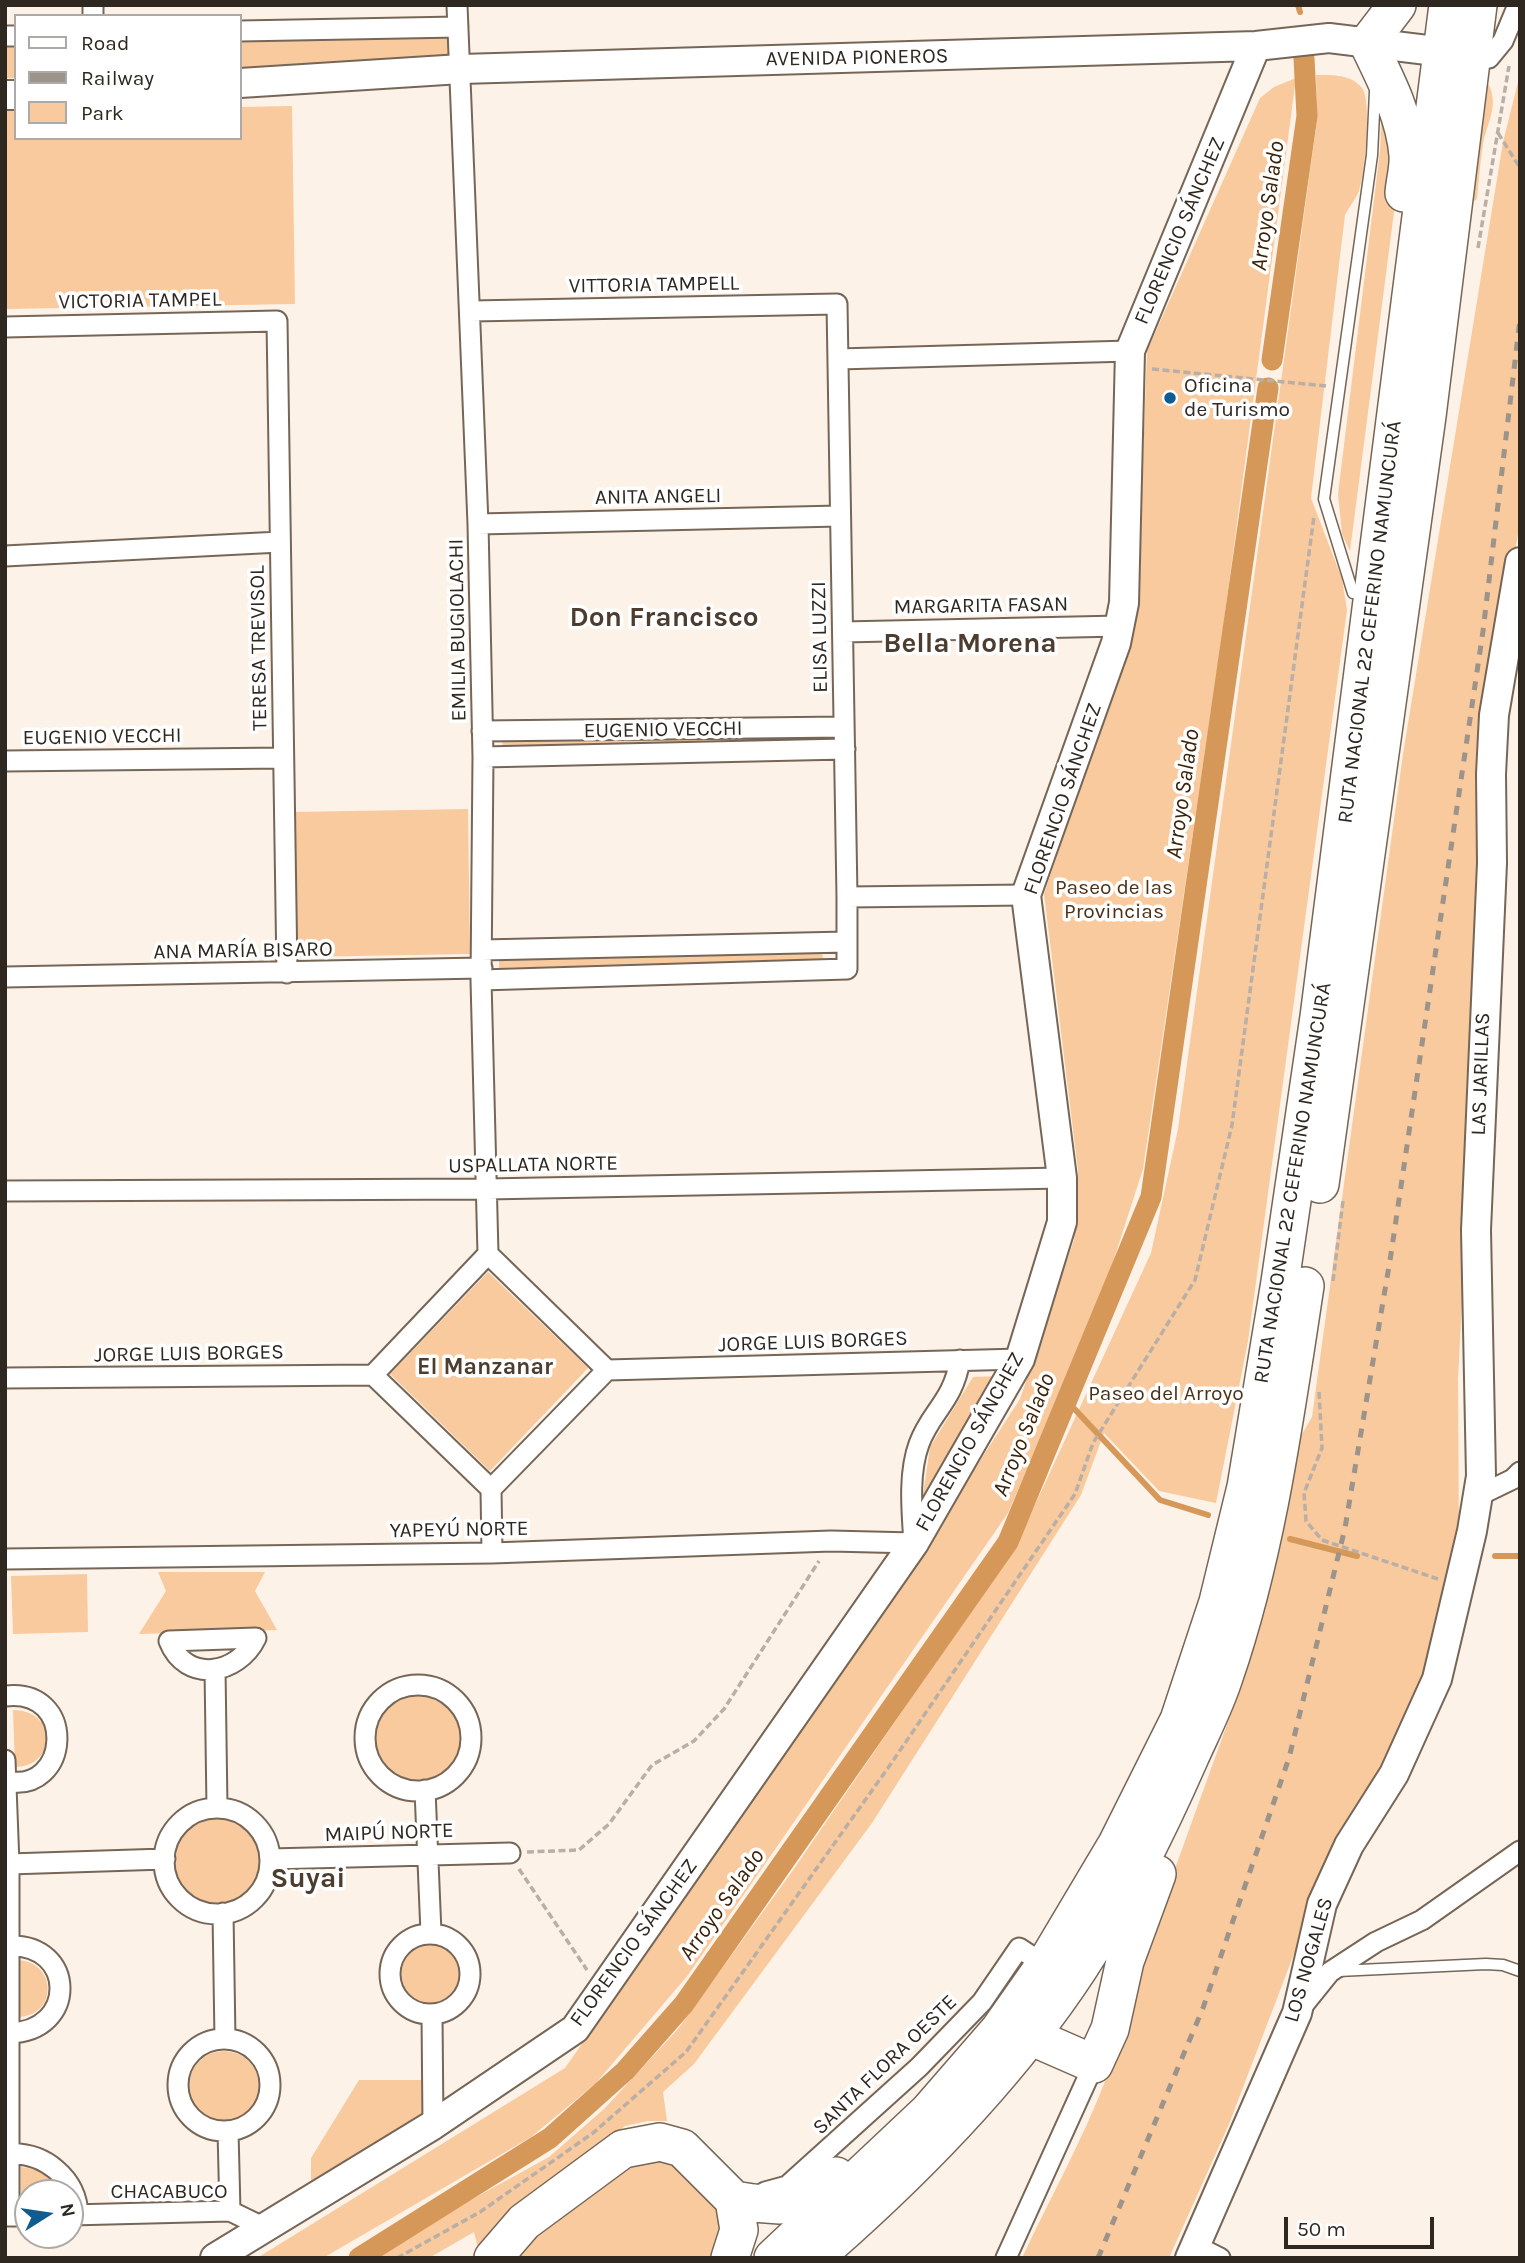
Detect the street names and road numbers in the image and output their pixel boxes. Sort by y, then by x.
street label: AVENIDA PIONEROS [766,44,948,72]
street label: FLORENCIO SÁNCHEZ [1129,134,1231,328]
street label: VITTORIA TAMPELL [568,271,740,299]
street label: VICTORIA TAMPEL [58,287,222,315]
street label: RUTA NACIONAL 22 CEFERINO NAMUNCURÁ [1333,419,1407,825]
street label: ANITA ANGELI [595,483,721,511]
street label: EMILIA BUGIOLACHI [444,538,472,722]
street label: TERESA TREVISOL [245,565,273,731]
street label: ELISA LUZZI [806,581,834,693]
street label: MARGARITA FASAN [893,592,1069,620]
street label: FLORENCIO SÁNCHEZ [1018,700,1108,898]
street label: EUGENIO VECCHI [583,716,743,744]
street label: EUGENIO VECCHI [22,723,182,751]
street label: ANA MARÍA BISARO [153,937,333,965]
street label: RUTA NACIONAL 22 CEFERINO NAMUNCURÁ [1249,981,1337,1385]
street label: LAS JARILLAS [1466,1012,1496,1136]
street label: USPALLATA NORTE [448,1151,618,1179]
street label: JORGE LUIS BORGES [718,1326,908,1358]
street label: JORGE LUIS BORGES [94,1340,284,1368]
street label: FLORENCIO SÁNCHEZ [910,1348,1030,1536]
street label: YAPEYÚ NORTE [389,1516,529,1544]
street label: MAIPÚ NORTE [324,1818,454,1848]
street label: FLORENCIO SÁNCHEZ [565,1854,703,2032]
street label: LOS NOGALES [1279,1895,1339,2025]
street label: SANTA FLORA OESTE [808,1990,962,2140]
street label: CHACABUCO [110,2179,228,2205]

